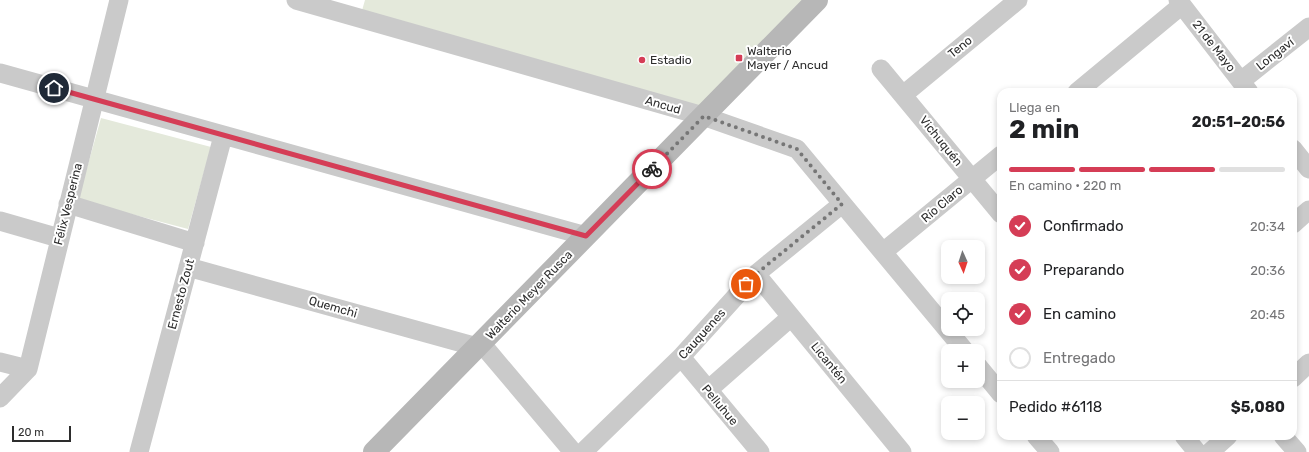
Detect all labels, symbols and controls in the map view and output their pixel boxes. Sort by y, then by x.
street label: 21 de Mayo [1190,18,1238,75]
street label: Teno [945,33,975,61]
street label: Longaví [1253,34,1298,73]
place label: Walterio Mayer / Ancud [747,44,828,72]
place label: Estadio [650,53,692,67]
marker: Walterio Mayer / Ancud [734,53,744,63]
marker: Estadio [637,55,647,65]
pin [37,71,71,105]
icon: home [43,77,65,99]
street label: Ancud [644,93,682,117]
text: Llega en [1009,100,1060,115]
street label: Vichuquén [917,113,965,169]
text: 20:51–20:56 [1192,113,1285,131]
text: 2 min [1009,114,1079,145]
courier [632,149,672,189]
icon: bike [641,158,663,180]
street label: Félix Vesperina [51,162,85,246]
text: En camino · 220 m [1009,178,1121,193]
street label: Río Claro [919,183,966,225]
icon: check [1009,215,1031,237]
text: Confirmado [1043,217,1124,235]
text: 20:34 [1250,219,1285,234]
north arrow [941,240,985,284]
map controls [941,240,985,440]
street label: Walterio Meyer Rusca [483,248,575,342]
street label: Ernesto Zout [165,257,197,331]
icon: check [1009,259,1031,281]
text: Preparando [1043,261,1124,279]
text: 20:36 [1250,263,1285,278]
pin [729,267,763,301]
icon: bag [735,273,757,295]
button: locate [941,292,985,336]
street label: Quemchi [307,293,359,321]
icon: check [1009,303,1031,325]
text: En camino [1043,305,1116,323]
street label: Cauquenes [676,306,728,362]
text: 20:45 [1250,307,1285,322]
street label: Licantén [808,340,850,386]
button: + [941,344,985,388]
text: Entregado [1043,349,1116,367]
street label: Pelluhue [699,382,741,428]
button: − [941,396,985,440]
text: Pedido #6118 [1009,398,1102,416]
text: $5,080 [1231,398,1285,416]
scale bar [12,424,71,443]
text: 20 m [18,426,44,439]

